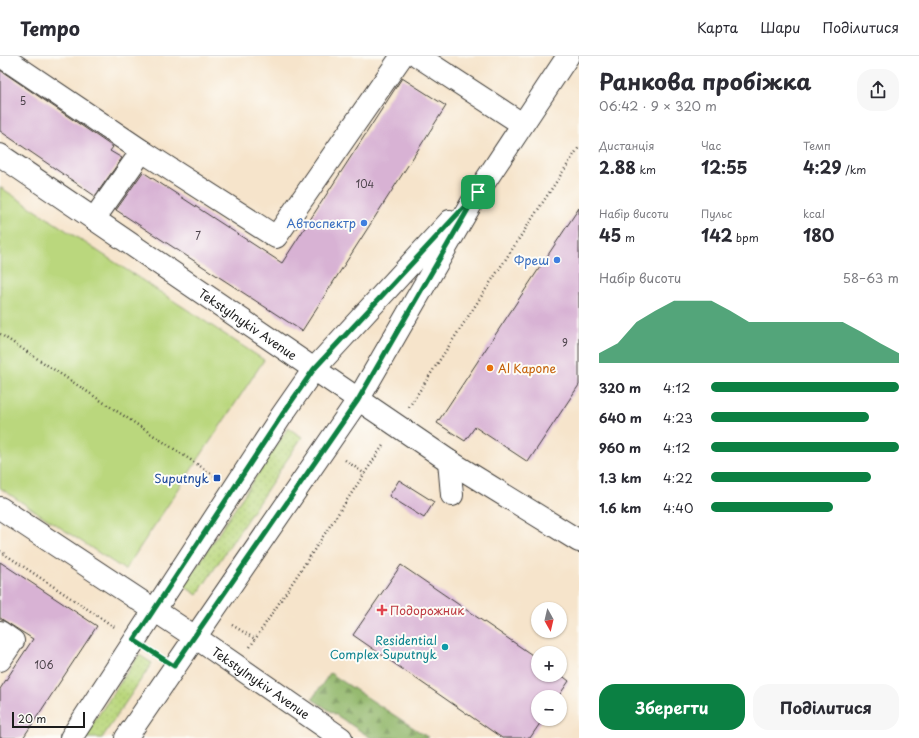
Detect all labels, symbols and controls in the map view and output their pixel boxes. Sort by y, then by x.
text: Tempo [20,14,80,42]
text: Карта [697,17,738,38]
text: Шари [760,17,800,38]
text: Поділитися [822,17,899,38]
text: Ранкова пробіжка [599,64,812,97]
button: share [857,69,899,111]
house number: 5 [20,93,26,108]
text: 06:42 · 9 × 320 m [599,96,717,115]
text: Дистанція [599,137,654,154]
text: Час [701,137,721,154]
text: Темп [803,137,831,154]
text: 2.88 [599,154,636,180]
text: 12:55 [701,154,748,180]
text: 4:29 [803,154,842,180]
text: km [636,161,656,178]
text: /km [842,161,866,178]
pin [461,175,495,209]
house number: 104 [356,176,375,191]
icon: arrive [467,181,489,203]
text: Набір висоти [599,205,669,222]
text: Пульс [701,205,732,222]
text: kcal [803,205,825,222]
place label: Автоспектр [287,214,356,232]
marker: Автоспектр [359,218,369,228]
text: 45 [599,222,621,248]
text: 142 [701,222,732,248]
text: 180 [803,222,834,248]
house number: 7 [195,228,201,243]
text: m [621,229,635,246]
text: bpm [732,229,759,246]
place label: Фреш [514,251,549,269]
marker: Фреш [552,255,562,265]
text: Набір висоти [599,268,681,287]
text: 58–63 m [843,268,899,287]
street label: Tekstylnykiv Avenue [195,284,301,364]
house number: 9 [562,335,568,350]
place label: Al Kapone [498,359,556,377]
marker: Al Kapone [485,363,495,373]
text: 320 m [599,378,641,397]
text: 4:12 [663,378,690,397]
text: 640 m [599,408,642,427]
text: 4:23 [663,408,693,427]
text: 960 m [599,438,641,457]
text: 4:12 [663,438,690,457]
text: 1.3 km [599,468,642,487]
text: 4:22 [663,468,693,487]
place label: Suputnyk [154,469,209,487]
marker: Suputnyk [212,473,222,483]
text: 1.6 km [599,498,641,517]
text: 4:40 [663,498,693,517]
place label: Подорожник [390,601,465,619]
north arrow [531,602,567,638]
map controls [531,602,567,726]
marker: Подорожник [377,605,387,615]
place label: Residential Complex Suputnyk [330,631,437,663]
street label: Tekstylnykiv Avenue [208,642,314,723]
marker: Residential Complex Suputnyk [440,642,450,652]
button: + [531,646,567,682]
house number: 106 [35,657,53,672]
button: Зберегти [599,684,745,730]
button: Поділитися [753,684,899,730]
button: − [531,690,567,726]
scale bar [12,710,85,729]
text: 20 m [18,710,46,727]

